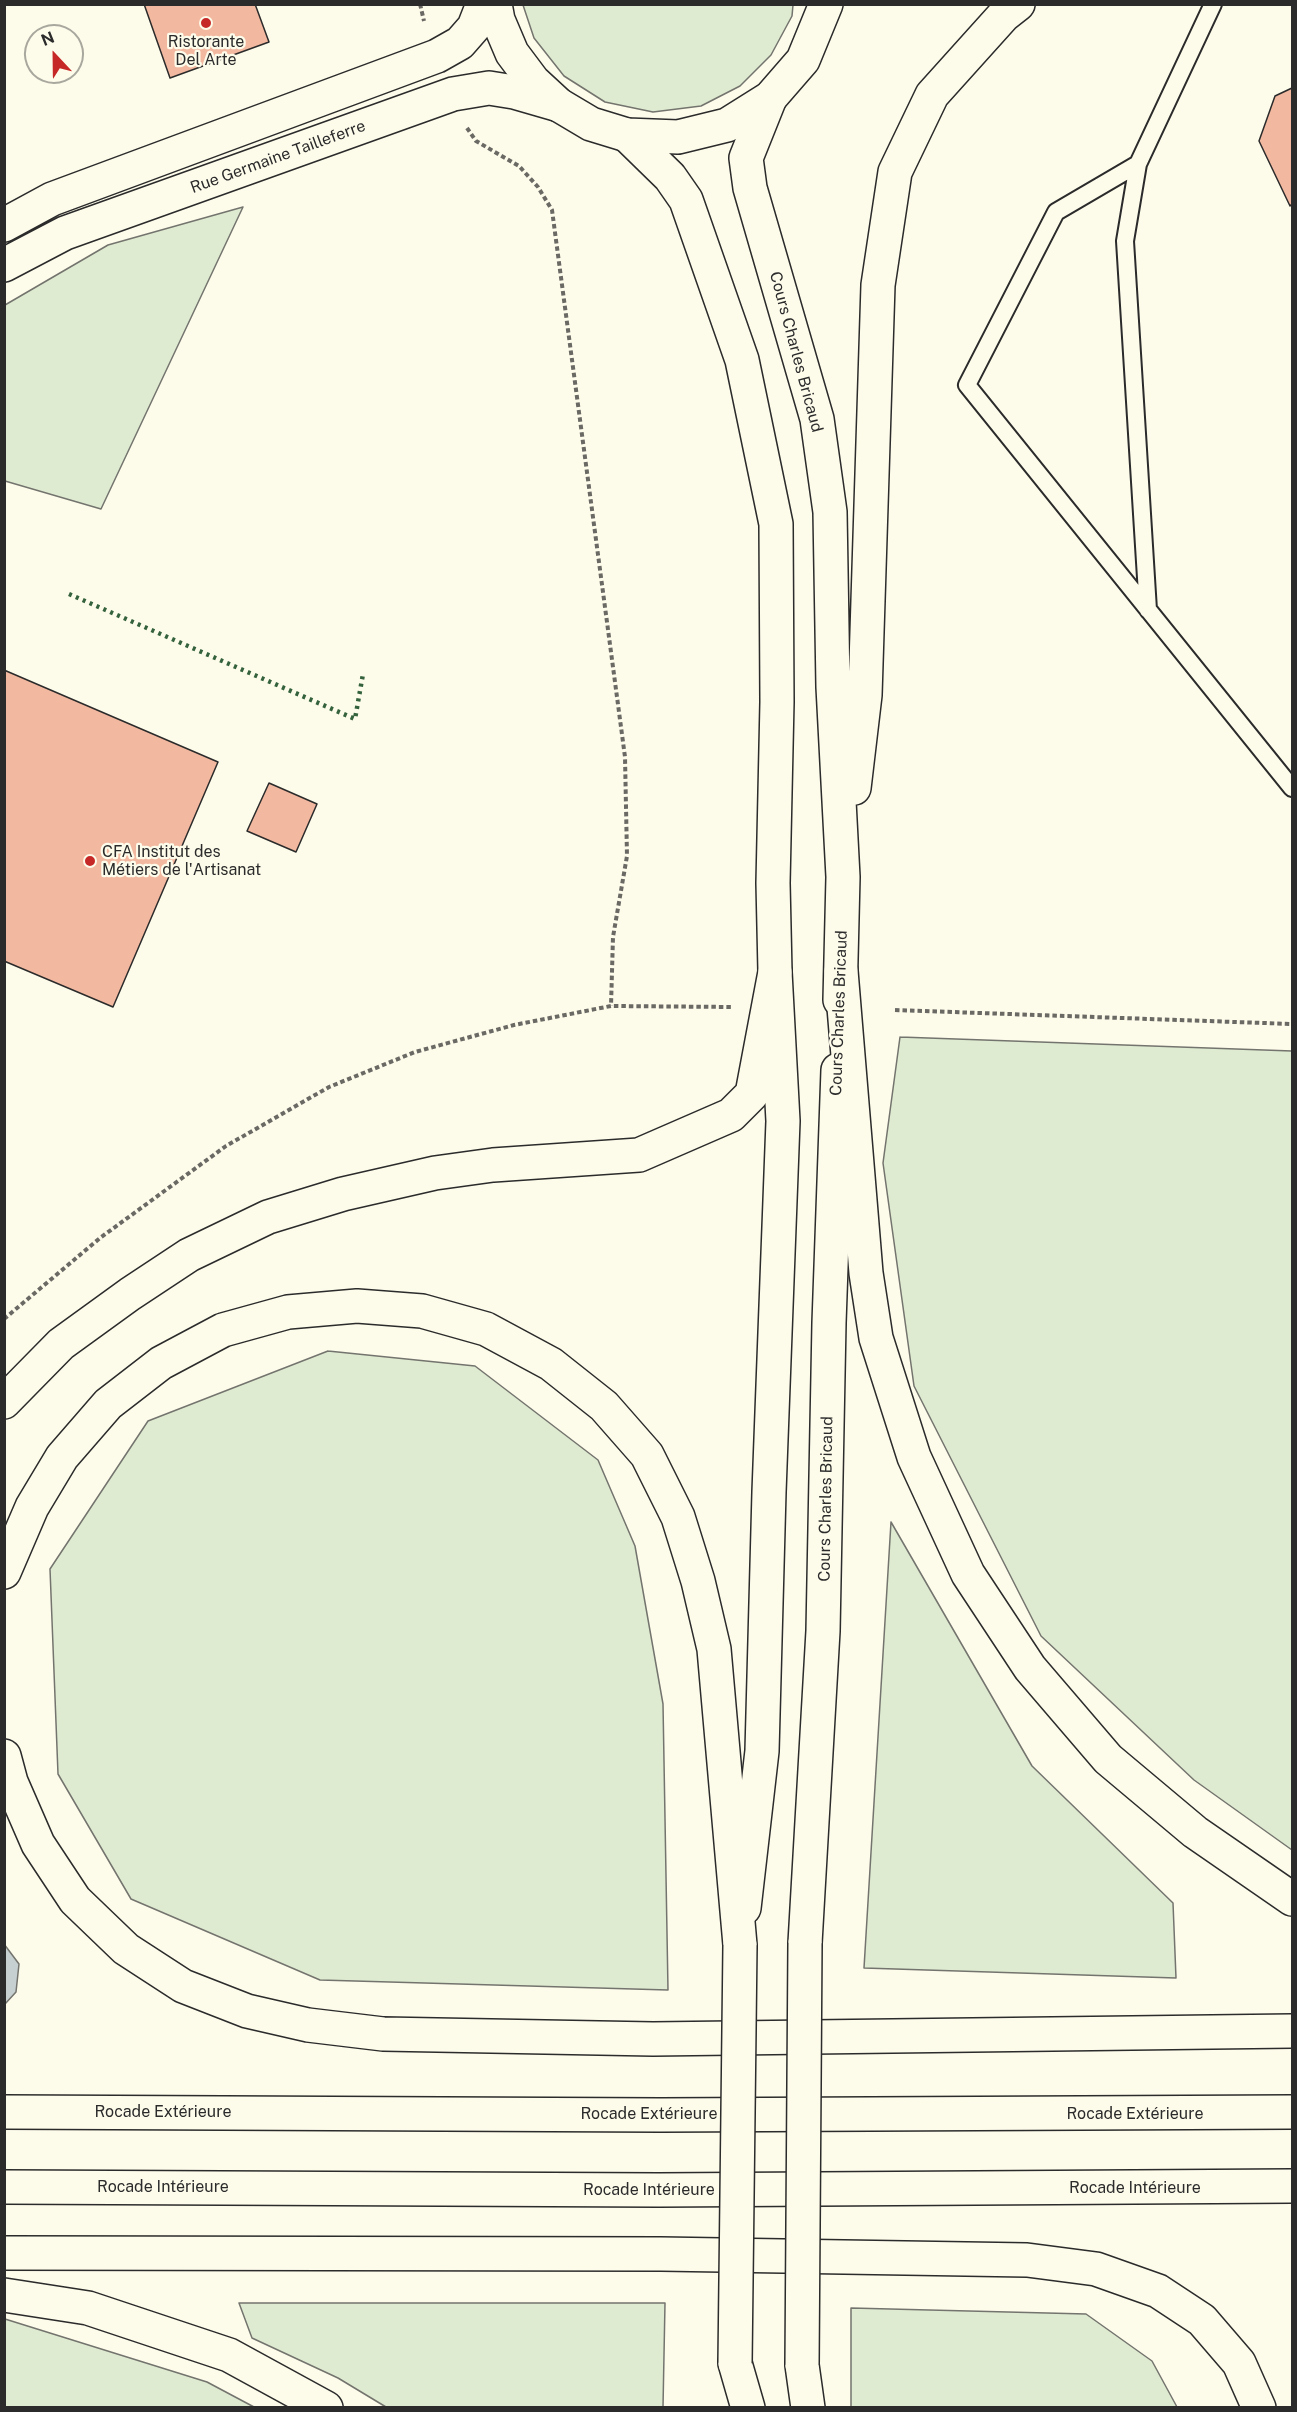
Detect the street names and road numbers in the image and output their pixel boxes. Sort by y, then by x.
street label: Rue Germaine Tailleferre [188,116,368,198]
street label: Cours Charles Bricaud [765,270,827,434]
street label: Cours Charles Bricaud [827,930,851,1096]
street label: Cours Charles Bricaud [815,1416,837,1582]
street label: Rocade Extérieure [95,2102,231,2122]
street label: Rocade Extérieure [581,2104,717,2124]
street label: Rocade Extérieure [1067,2104,1203,2124]
street label: Rocade Intérieure [97,2177,229,2197]
street label: Rocade Intérieure [1069,2178,1201,2198]
street label: Rocade Intérieure [583,2180,715,2200]

